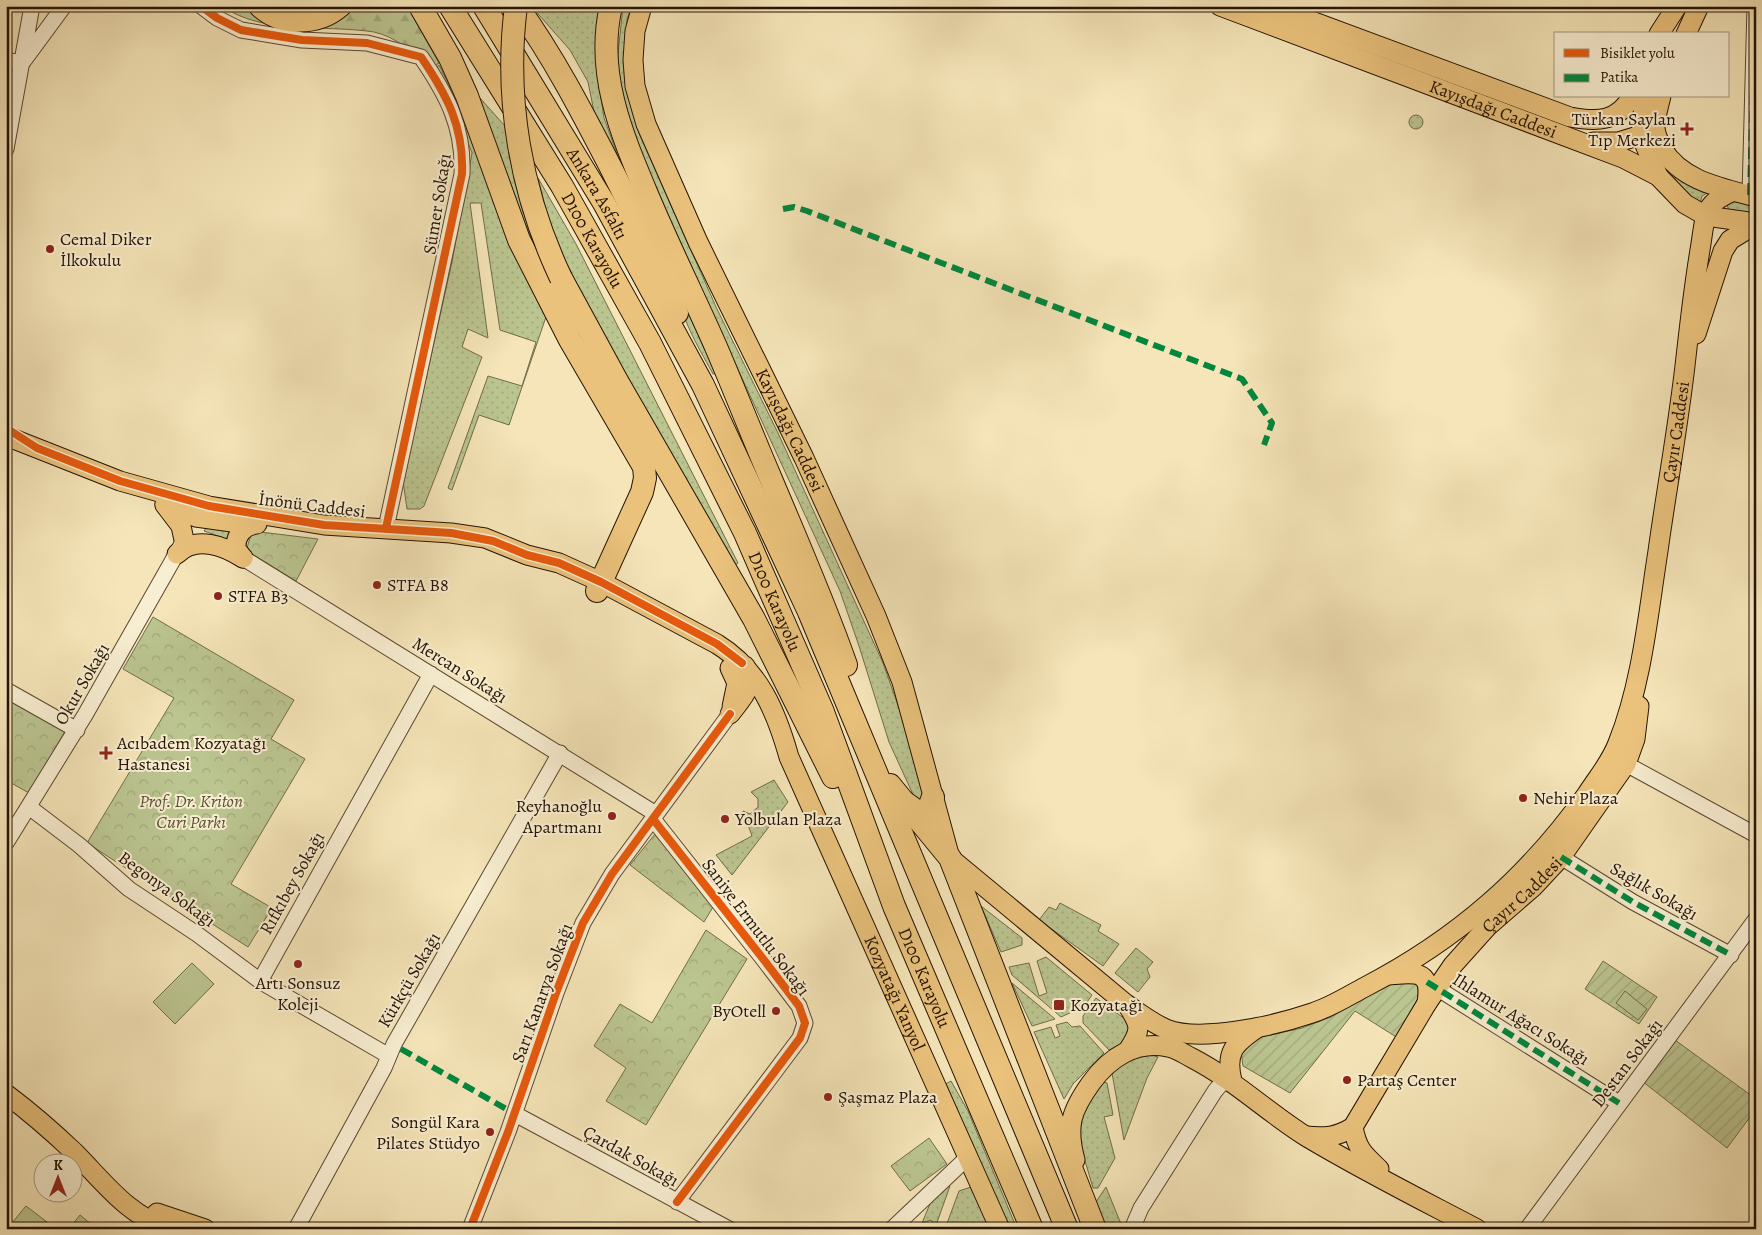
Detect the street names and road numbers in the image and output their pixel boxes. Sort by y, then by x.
street label: Kayışdağı Caddesi [1426,74,1560,144]
street label: Ankara Asfaltı [560,142,634,244]
street label: Sümer Sokağı [417,152,457,256]
street label: D100 Karayolu [556,188,629,293]
street label: Kayışdağı Caddesi [750,364,830,496]
street label: Çayır Caddesi [1656,380,1695,484]
street label: İnönü Caddesi [257,487,367,523]
street label: D100 Karayolu [742,548,807,655]
street label: Mercan Sokağı [408,631,512,709]
street label: Okur Sokağı [49,639,115,729]
street label: Rıfkıbey Sokağı [254,827,330,939]
street label: Begonya Sokağı [113,846,221,932]
street label: Çayır Caddesi [1476,851,1568,938]
street label: Saniye Ermutlu Sokağı [696,853,816,1001]
street label: Sağlık Sokağı [1606,856,1702,926]
street label: Sarı Kanarya Sokağı [506,920,578,1066]
street label: D100 Karayolu [893,924,957,1032]
street label: Kürkçü Sokağı [372,928,446,1032]
street label: Kozyatağı Yanyol [858,932,931,1055]
street label: Ihlamur Ağacı Sokağı [1448,967,1594,1071]
street label: Destan Sokağı [1586,1014,1668,1112]
street label: Çardak Sokağı [579,1120,683,1192]

